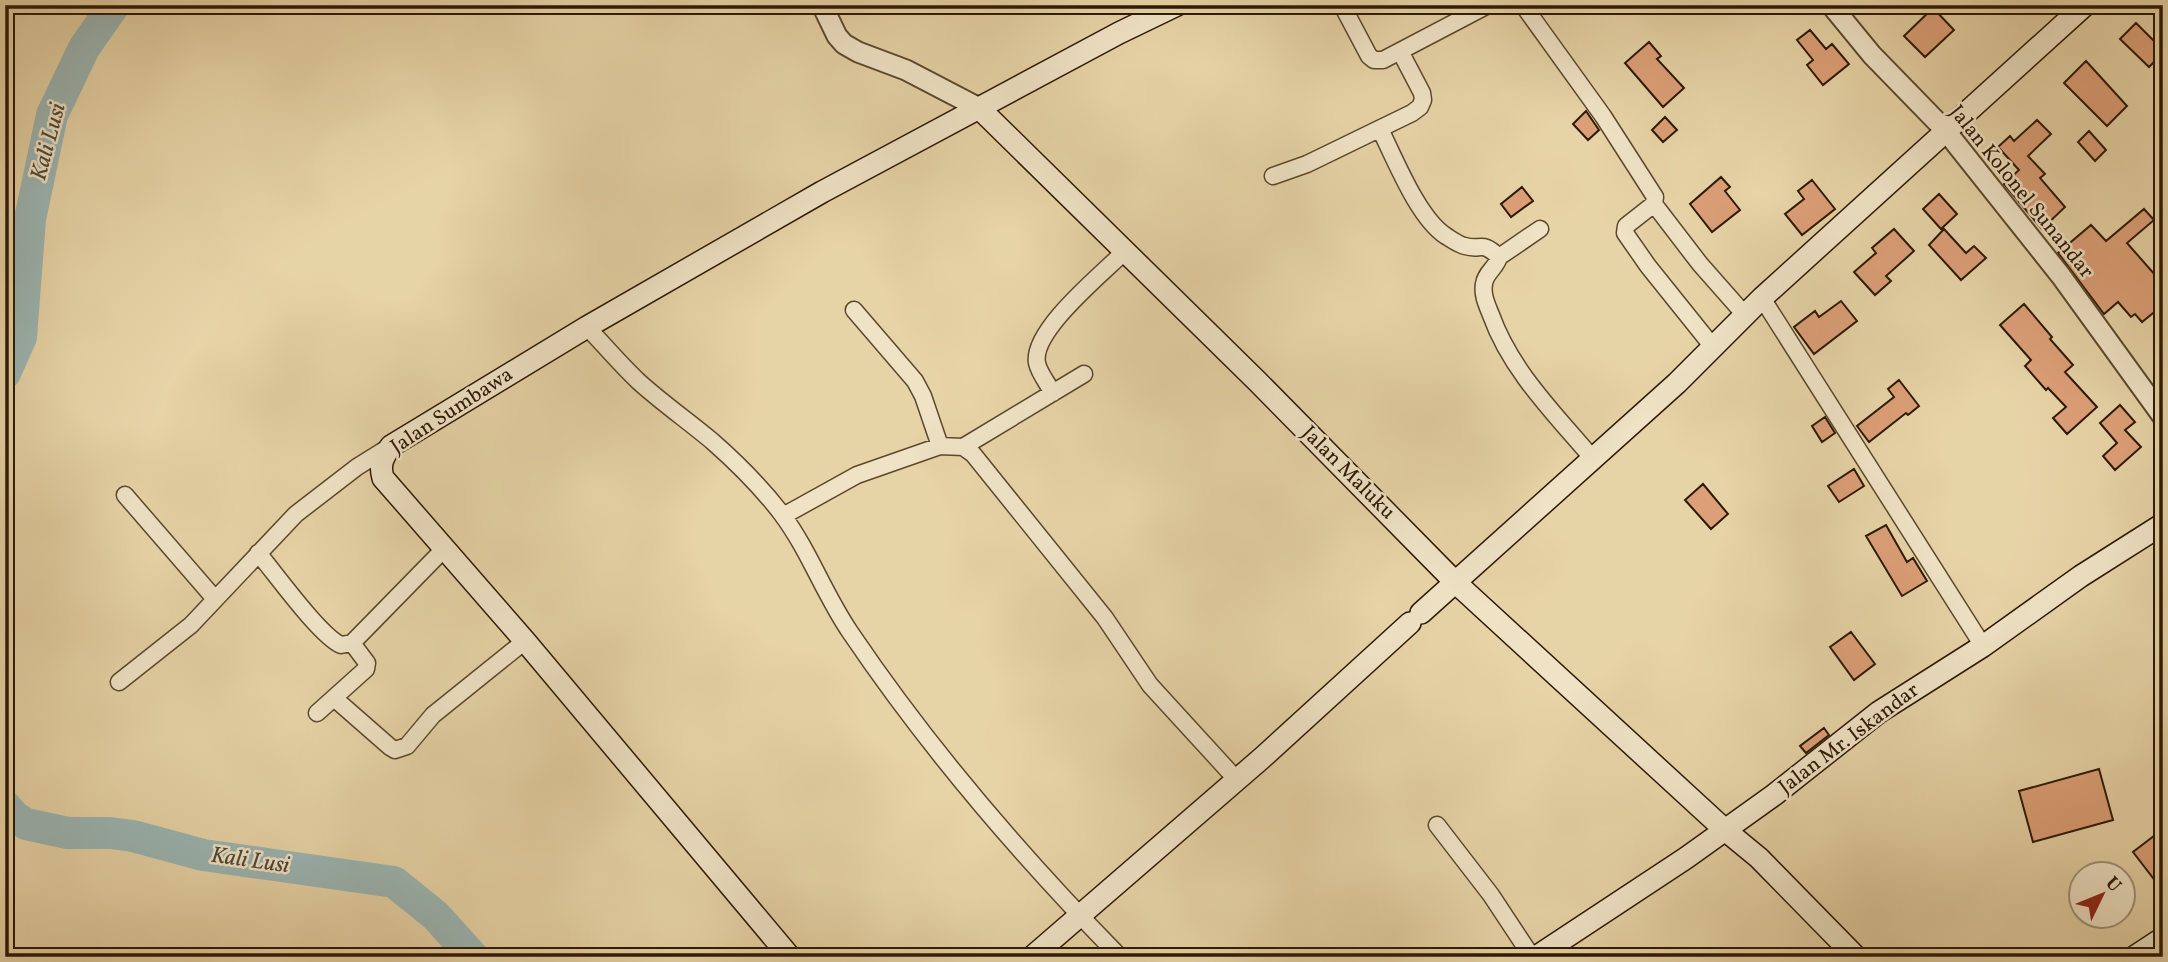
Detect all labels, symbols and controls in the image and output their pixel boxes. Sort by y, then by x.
street label: Jalan Kolonel Sunandar [1942,99,2100,285]
water label: Kali Lusi [23,100,75,184]
street label: Jalan Sumbawa [385,360,519,462]
street label: Jalan Maluku [1295,420,1401,526]
street label: Jalan Mr. Iskandar [1773,676,1926,802]
water label: Kali Lusi [209,840,291,882]
north arrow [2066,860,2136,930]
text: U [2099,871,2127,898]

